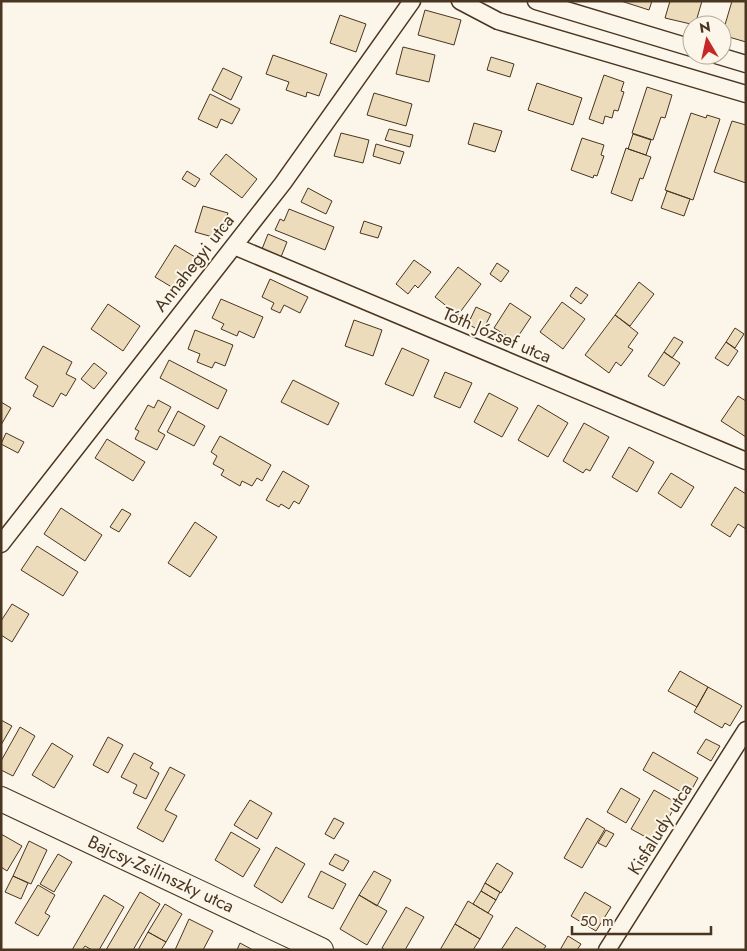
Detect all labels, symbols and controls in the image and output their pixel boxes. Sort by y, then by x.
north arrow [682,15,732,65]
text: N [698,16,712,38]
street label: Annahegyi utca [148,209,240,317]
street label: Tóth József utca [439,300,555,370]
street label: Kisfaludy utca [621,778,699,880]
street label: Bajcsy-Zsilinszky utca [84,829,238,919]
scale bar [572,904,711,936]
text: 50 m [580,910,614,932]

